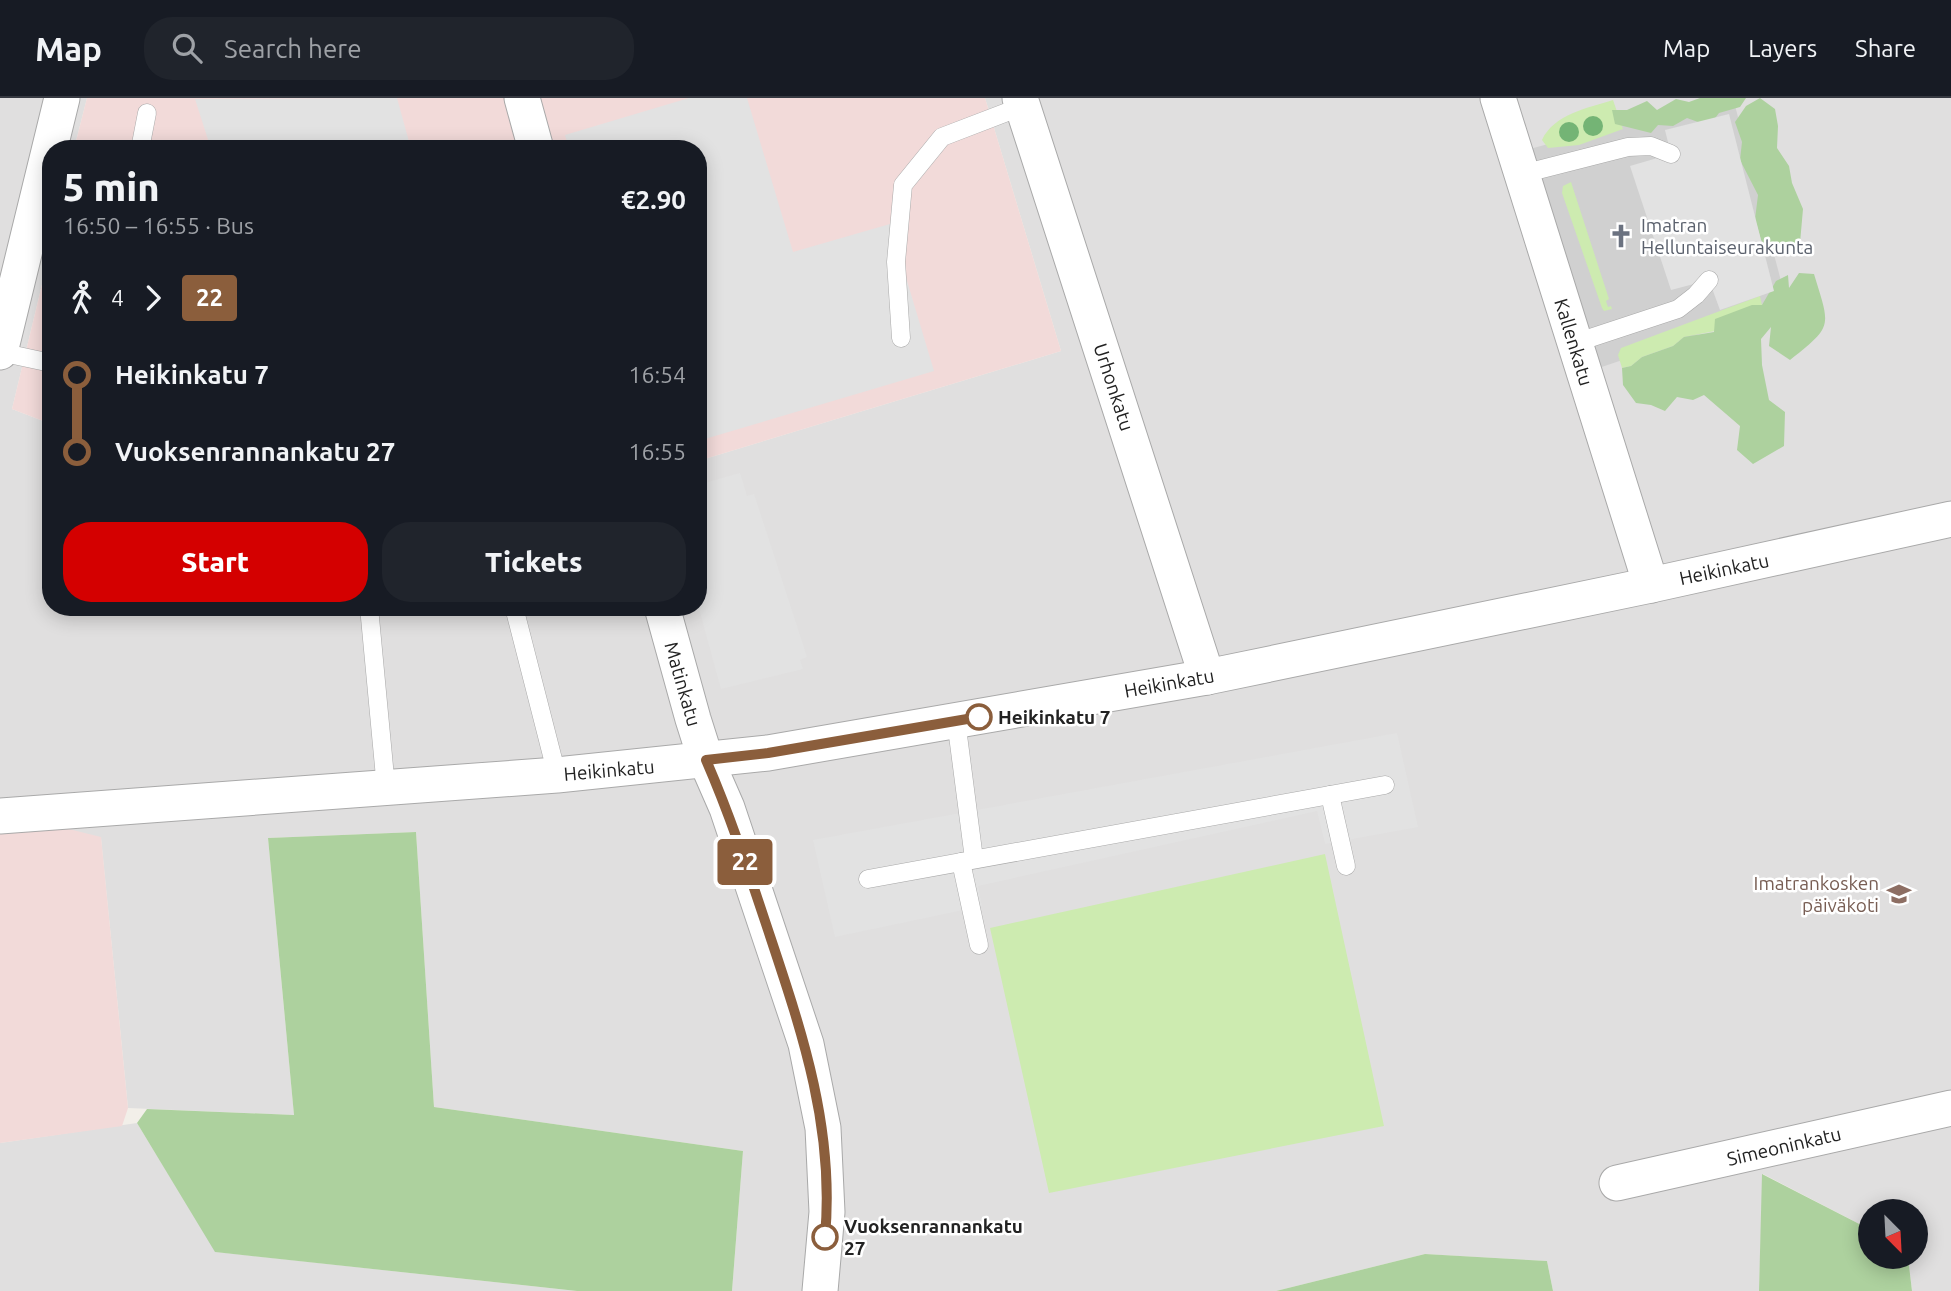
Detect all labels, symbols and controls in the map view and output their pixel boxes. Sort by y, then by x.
search box [144,17,634,80]
icon: search [168,29,206,67]
text: Map [35,30,102,67]
text: Search here [224,34,362,63]
text: Map [1663,35,1710,62]
text: Layers [1748,35,1817,62]
text: Share [1855,35,1916,62]
text: 5 min [63,166,160,208]
text: €2.90 [621,185,686,214]
text: 16:50 – 16:55 · Bus [63,213,254,238]
place label: Imatran Helluntaiseurakunta [1641,214,1813,258]
church icon: Imatran Helluntaiseurakunta [1607,222,1635,250]
icon: walk [63,279,101,317]
icon: forward [134,279,172,317]
text: 22 [196,284,223,311]
text: 4 [111,285,124,310]
street label: Kallenkatu [1550,296,1598,388]
street label: Urhonkatu [1090,340,1138,434]
text: Heikinkatu 7 [115,360,269,389]
text: 16:54 [628,362,686,387]
text: Vuoksenrannankatu 27 [115,437,395,466]
text: 16:55 [628,439,686,464]
button: Start [63,522,368,602]
button: Tickets [382,522,686,602]
street label: Heikinkatu [1677,549,1771,589]
street label: Matinkatu [660,639,706,729]
street label: Heikinkatu [1122,664,1216,702]
marker: Heikinkatu 7 [966,704,992,730]
place label: Heikinkatu 7 [998,706,1110,728]
street label: Heikinkatu [563,755,655,785]
line badge: 22 [714,839,776,885]
text: 22 [731,848,759,875]
place label: Imatrankosken päiväkoti [1754,872,1879,916]
school or university icon: Imatrankosken päiväkoti [1885,880,1913,908]
street label: Simeoninkatu [1725,1122,1843,1170]
north arrow [1858,1199,1928,1269]
map controls [1858,1199,1928,1269]
place label: Vuoksenrannankatu 27 [844,1215,1023,1259]
marker: Vuoksenrannankatu 27 [812,1224,838,1250]

